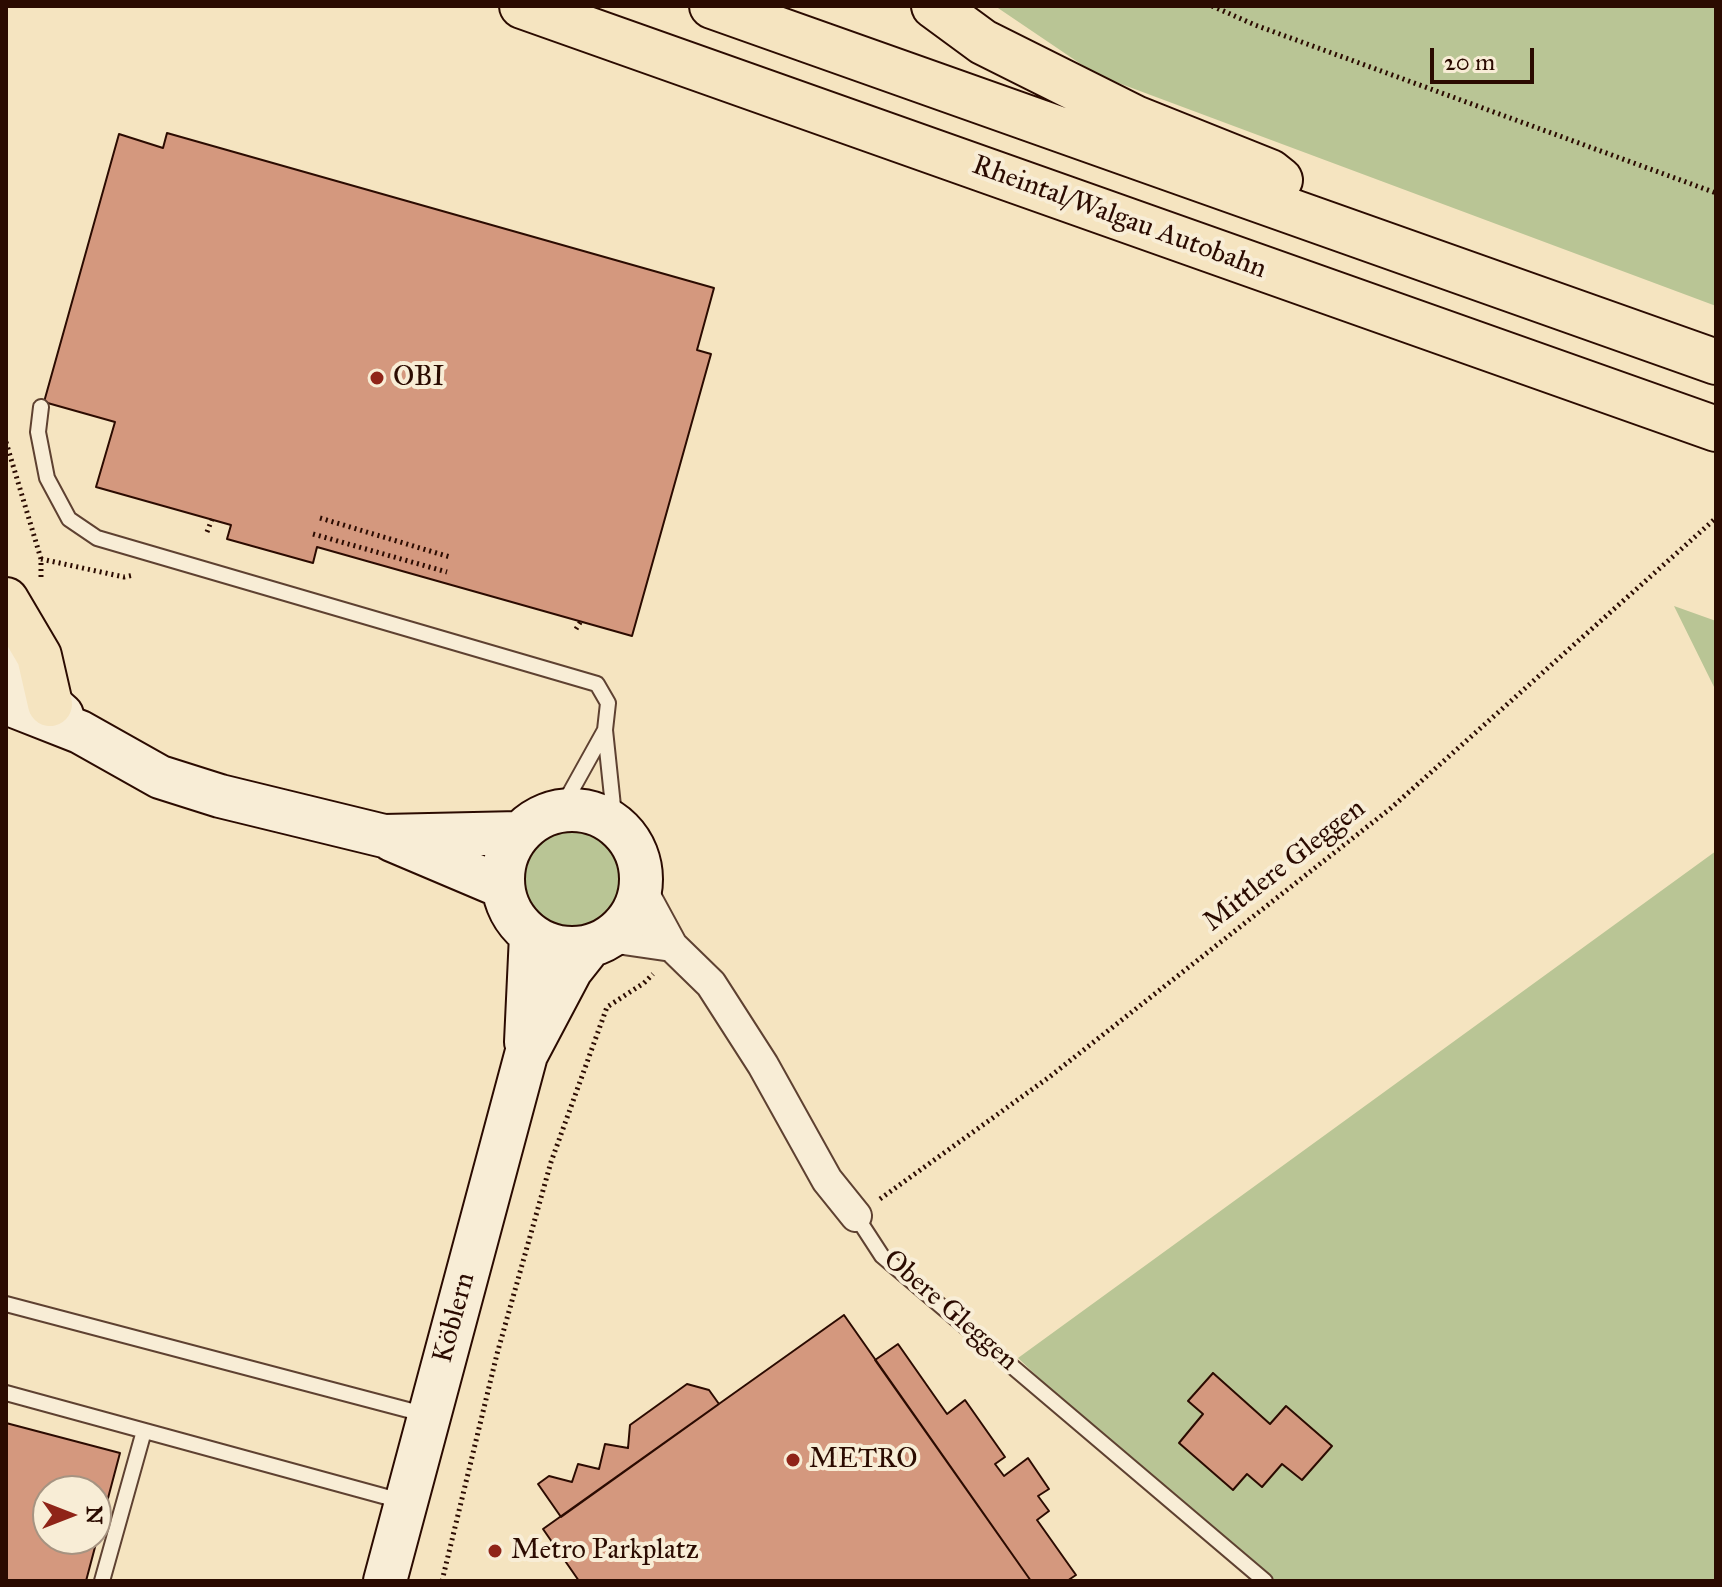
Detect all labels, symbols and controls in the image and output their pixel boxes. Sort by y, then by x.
scale bar [1434,32,1538,82]
text: 20 m [1444,47,1495,77]
street label: Rheintal/Walgau Autobahn [967,149,1271,287]
place label: OBI [393,361,444,395]
marker: OBI [368,369,386,387]
street label: Mittlere Gleggen [1197,792,1373,940]
street label: Obere Gleggen [876,1243,1024,1379]
street label: Köblern [427,1269,483,1367]
place label: METRO [809,1443,918,1477]
marker: METRO [784,1451,802,1469]
north arrow [32,1475,112,1555]
text: N [81,1506,108,1524]
place label: Metro Parkplatz [511,1534,699,1568]
marker: Metro Parkplatz [486,1542,504,1560]

